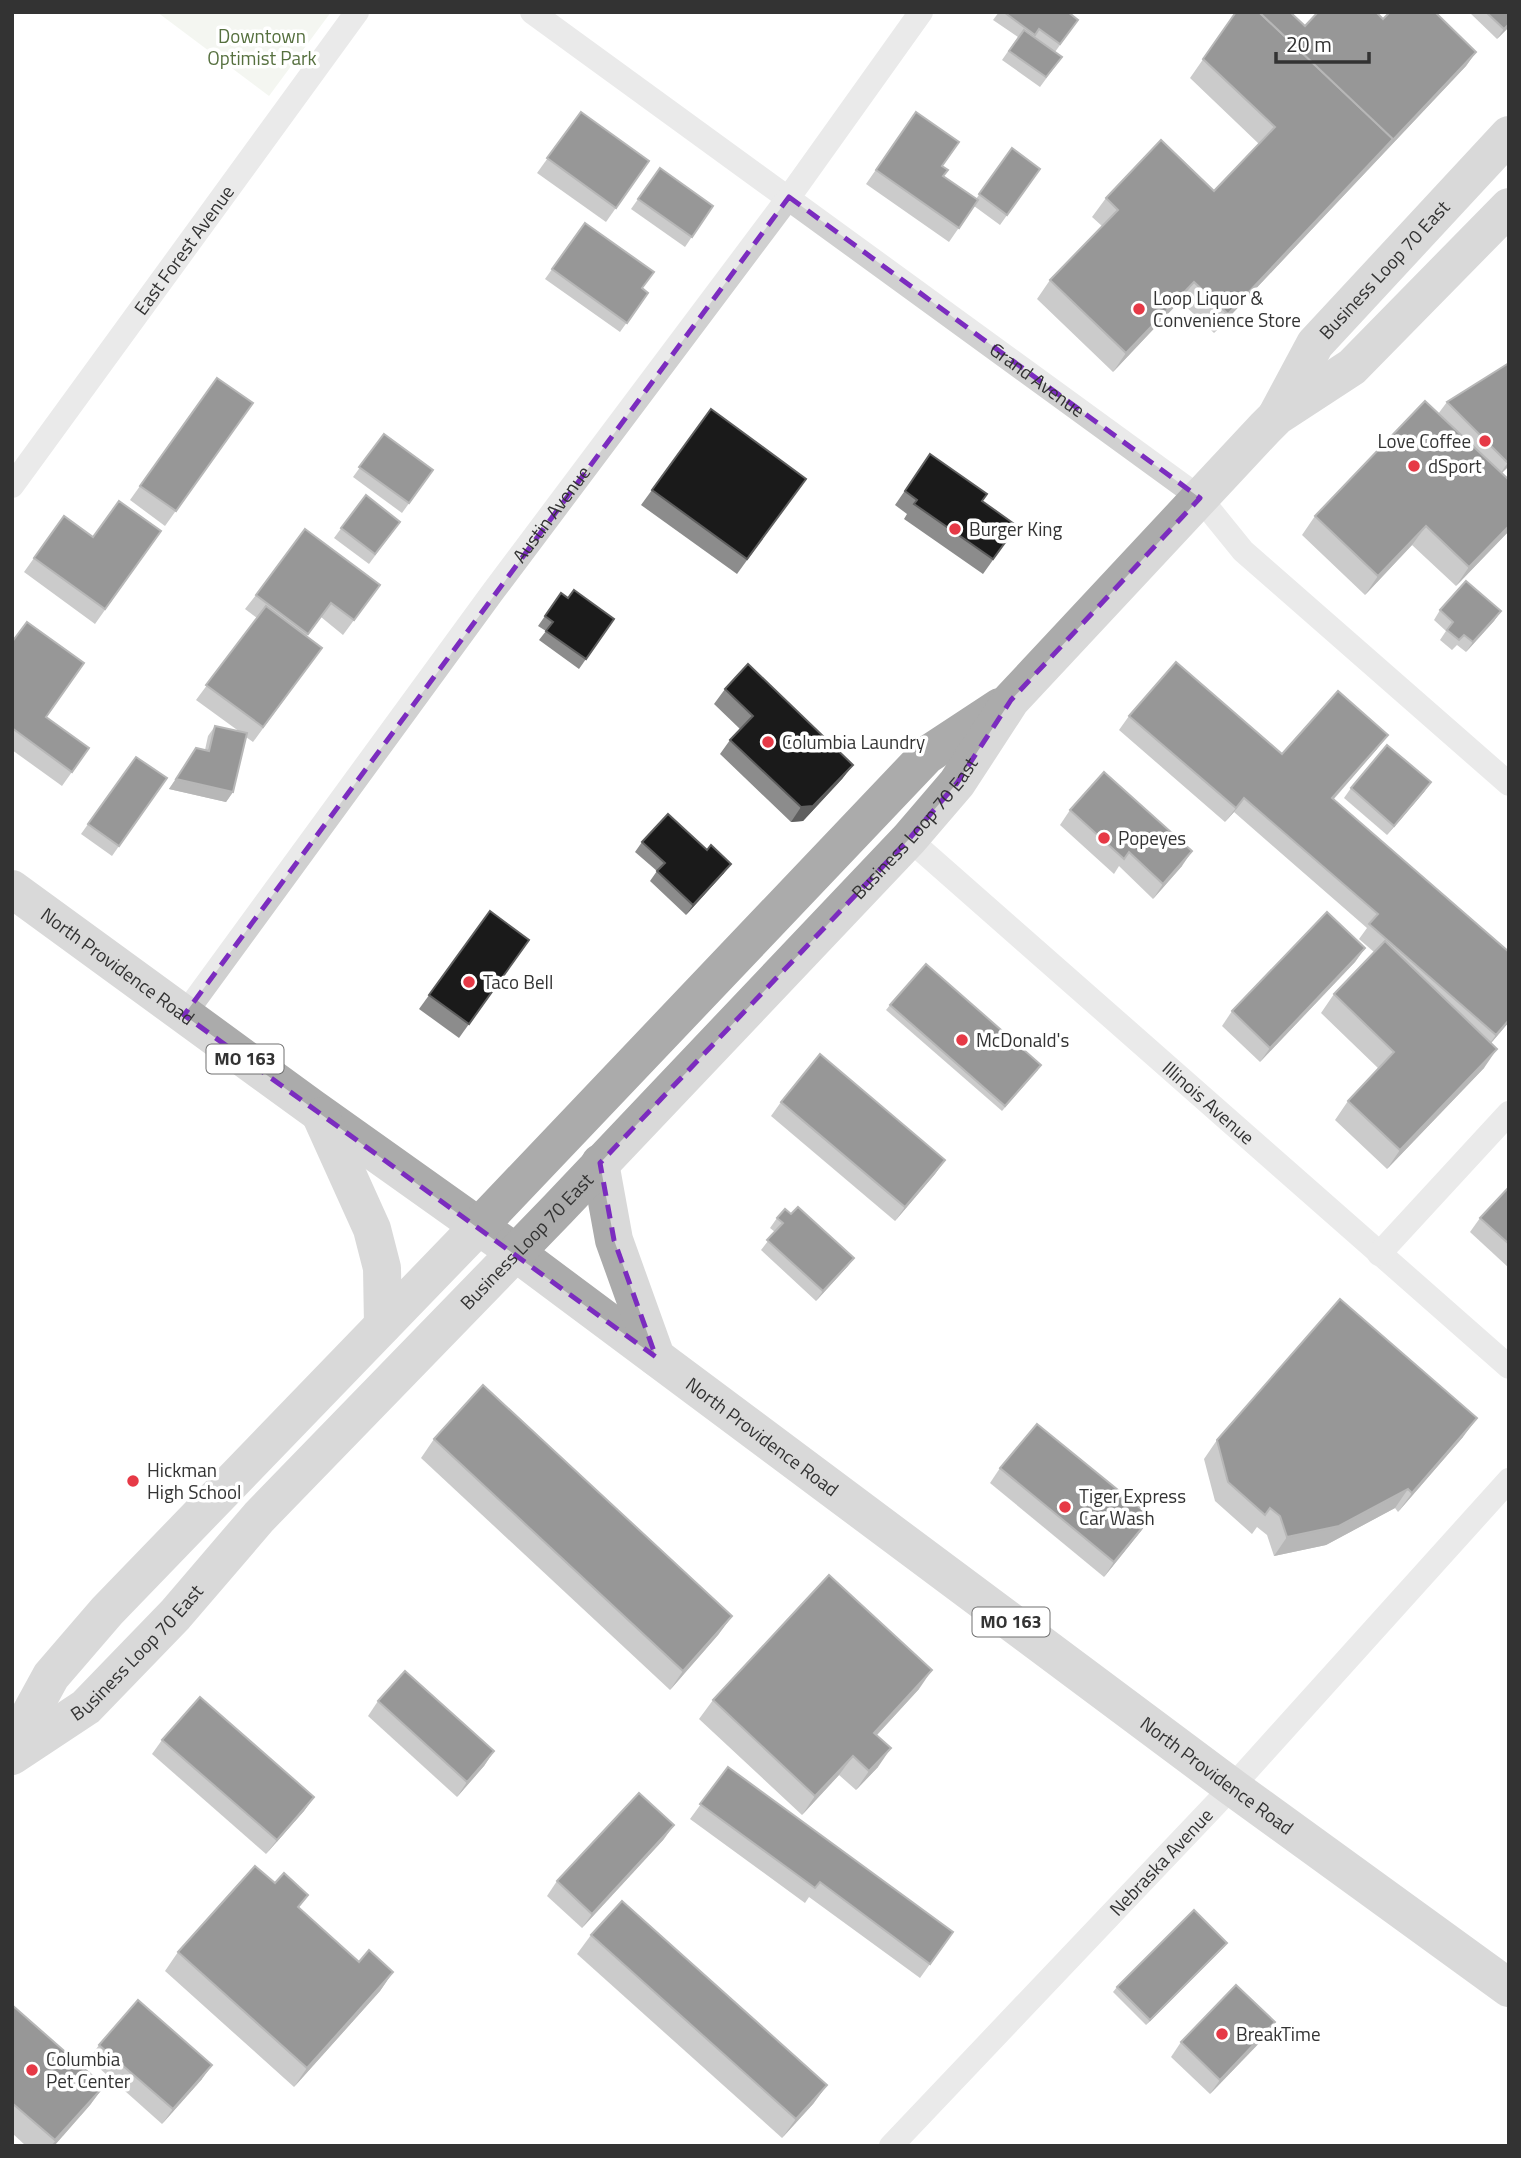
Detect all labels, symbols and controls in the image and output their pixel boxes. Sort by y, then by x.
park label: Downtown Optimist Park [207,21,317,72]
scale bar [1276,21,1369,65]
text: 20 m [1286,28,1332,60]
street label: East Forest Avenue [126,179,241,321]
street label: Business Loop 70 East [1312,193,1456,345]
place label: Loop Liquor & Convenience Store [1153,283,1301,334]
marker: Loop Liquor & Convenience Store [1131,301,1147,317]
street label: Grand Avenue [984,335,1091,424]
place label: Love Coffee [1378,426,1471,455]
marker: Love Coffee [1477,433,1493,449]
place label: dSport [1428,451,1482,480]
marker: dSport [1406,458,1422,474]
street label: Austin Avenue [505,459,597,569]
place label: Burger King [969,514,1063,543]
marker: Burger King [947,521,963,537]
place label: Columbia Laundry [782,727,925,756]
marker: Columbia Laundry [760,734,776,750]
street label: Business Loop 70 East [844,751,985,906]
place label: Popeyes [1118,823,1186,852]
marker: Popeyes [1096,830,1112,846]
street label: North Providence Road [35,900,201,1032]
place label: Taco Bell [483,967,553,996]
marker: Taco Bell [461,974,477,990]
place label: McDonald's [976,1025,1069,1054]
marker: McDonald's [954,1032,970,1048]
road number: MO 163 [206,1044,284,1074]
street label: Illinois Avenue [1156,1053,1261,1151]
street label: Business Loop 70 East [453,1166,600,1316]
street label: North Providence Road [680,1369,845,1503]
place label: Hickman High School [147,1455,241,1506]
marker: Hickman High School [125,1473,141,1489]
place label: Tiger Express Car Wash [1079,1481,1186,1532]
marker: Tiger Express Car Wash [1057,1499,1073,1515]
street label: Business Loop 70 East [64,1577,210,1728]
road number: MO 163 [972,1608,1050,1637]
street label: North Providence Road [1135,1709,1300,1841]
street label: Nebraska Avenue [1102,1801,1219,1922]
place label: BreakTime [1236,2019,1321,2048]
marker: BreakTime [1214,2026,1230,2042]
place label: Columbia Pet Center [46,2044,131,2095]
marker: Columbia Pet Center [24,2062,40,2078]

